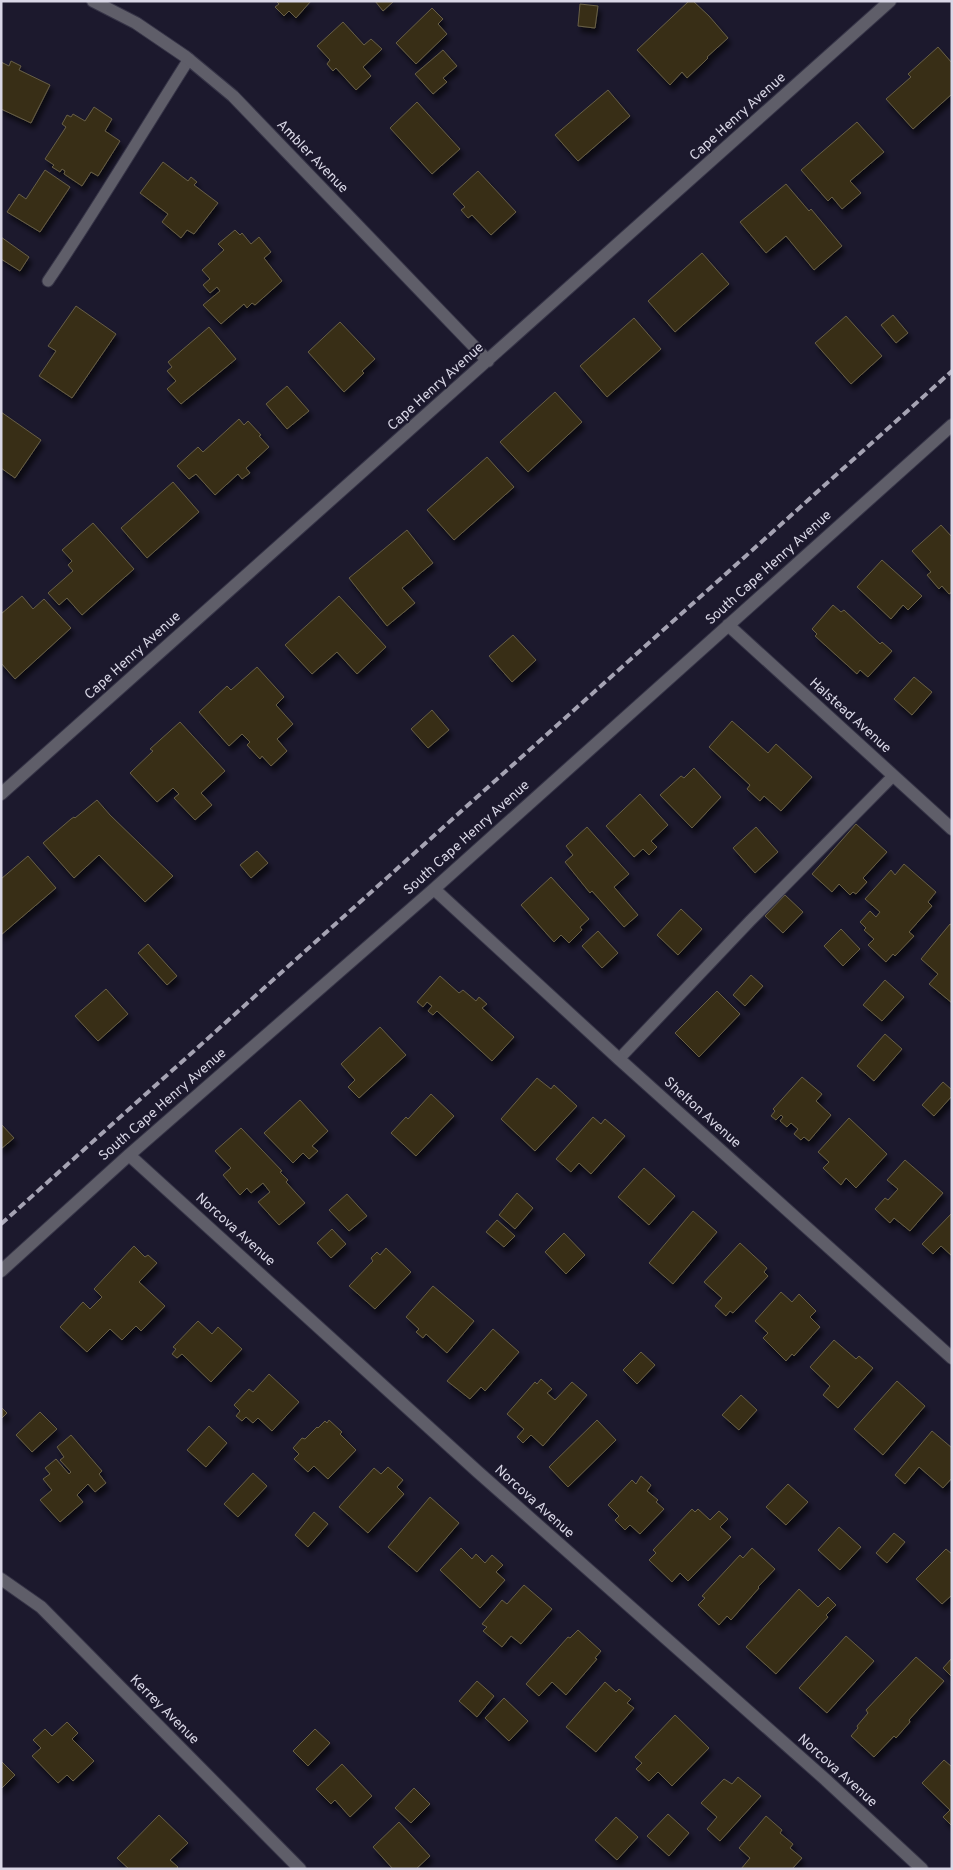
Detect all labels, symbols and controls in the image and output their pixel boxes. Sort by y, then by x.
street label: Cape Henry Avenue [686,69,790,165]
street label: Ambler Avenue [273,117,351,197]
street label: Cape Henry Avenue [384,339,488,435]
street label: South Cape Henry Avenue [703,507,835,629]
street label: Cape Henry Avenue [81,608,185,704]
street label: Halstead Avenue [806,675,894,757]
street label: South Cape Henry Avenue [401,777,533,899]
street label: South Cape Henry Avenue [96,1045,230,1165]
street label: Shelton Avenue [660,1074,744,1152]
street label: Norcova Avenue [192,1190,278,1270]
street label: Norcova Avenue [491,1462,577,1542]
street label: Kerrey Avenue [126,1672,202,1748]
street label: Norcova Avenue [794,1731,880,1811]

